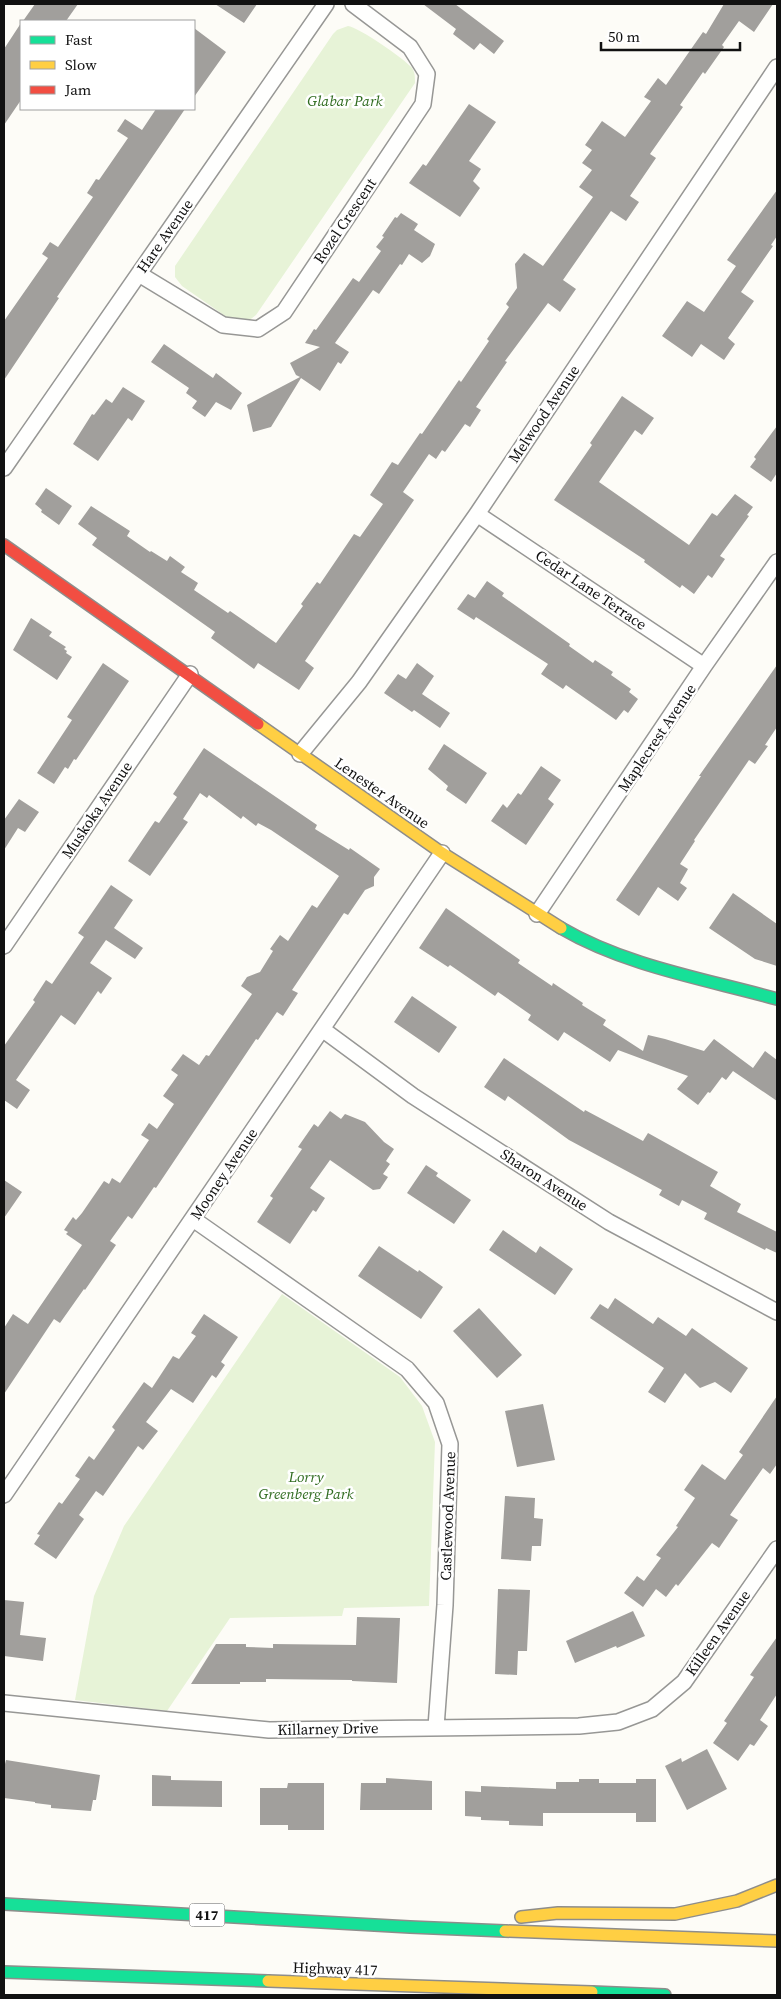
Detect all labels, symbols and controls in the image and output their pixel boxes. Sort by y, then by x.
legend [20,20,195,110]
scale bar [601,20,740,52]
text: 50 m [608,26,640,47]
text: Fast [65,29,92,50]
text: Slow [65,54,97,75]
text: Jam [64,79,92,100]
park label: Glabar Park [307,90,384,111]
street label: Rozel Crescent [308,174,381,268]
street label: Hare Avenue [131,194,198,277]
street label: Melwood Avenue [503,360,584,467]
street label: Cedar Lane Terrace [531,545,651,635]
street label: Maplecrest Avenue [612,679,701,796]
street label: Lenester Avenue [331,752,434,833]
street label: Muskoka Avenue [56,757,137,862]
street label: Mooney Avenue [185,1123,262,1224]
street label: Sharon Avenue [496,1143,592,1216]
street label: Castlewood Avenue [435,1451,460,1581]
park label: Lorry Greenberg Park [258,1466,354,1504]
street label: Killeen Avenue [680,1585,755,1680]
street label: Killarney Drive [277,1717,379,1740]
road number: 417 [190,1904,224,1926]
street label: Highway 417 [292,1957,378,1980]

